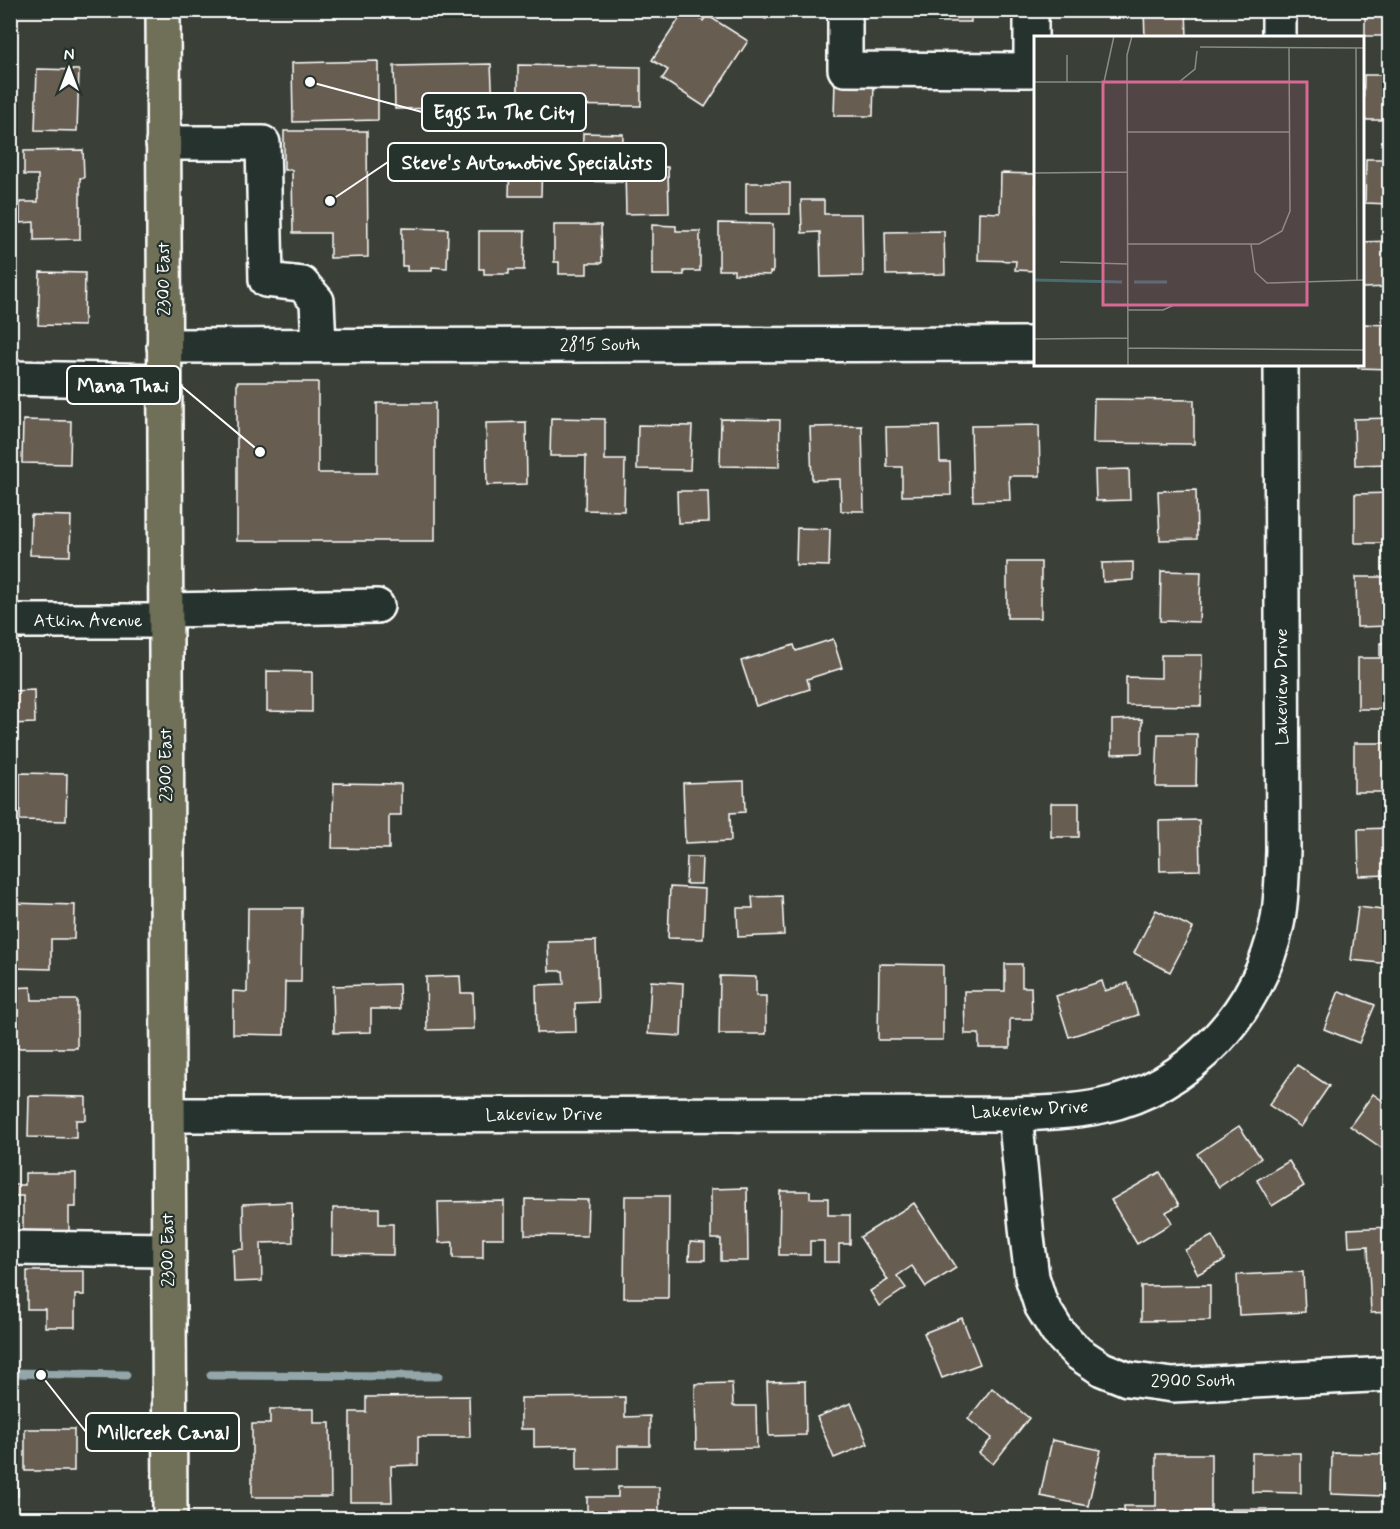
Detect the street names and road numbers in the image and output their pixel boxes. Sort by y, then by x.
street label: 2300 East [152,241,176,316]
street label: 2815 South [560,333,640,357]
street label: Atkin Avenue [33,609,143,633]
street label: Lakeview Drive [1270,628,1294,746]
street label: 2300 East [154,727,178,802]
street label: Lakeview Drive [971,1095,1089,1125]
street label: Lakeview Drive [485,1103,603,1127]
street label: 2300 East [156,1212,180,1287]
street label: 2900 South [1151,1369,1235,1393]

